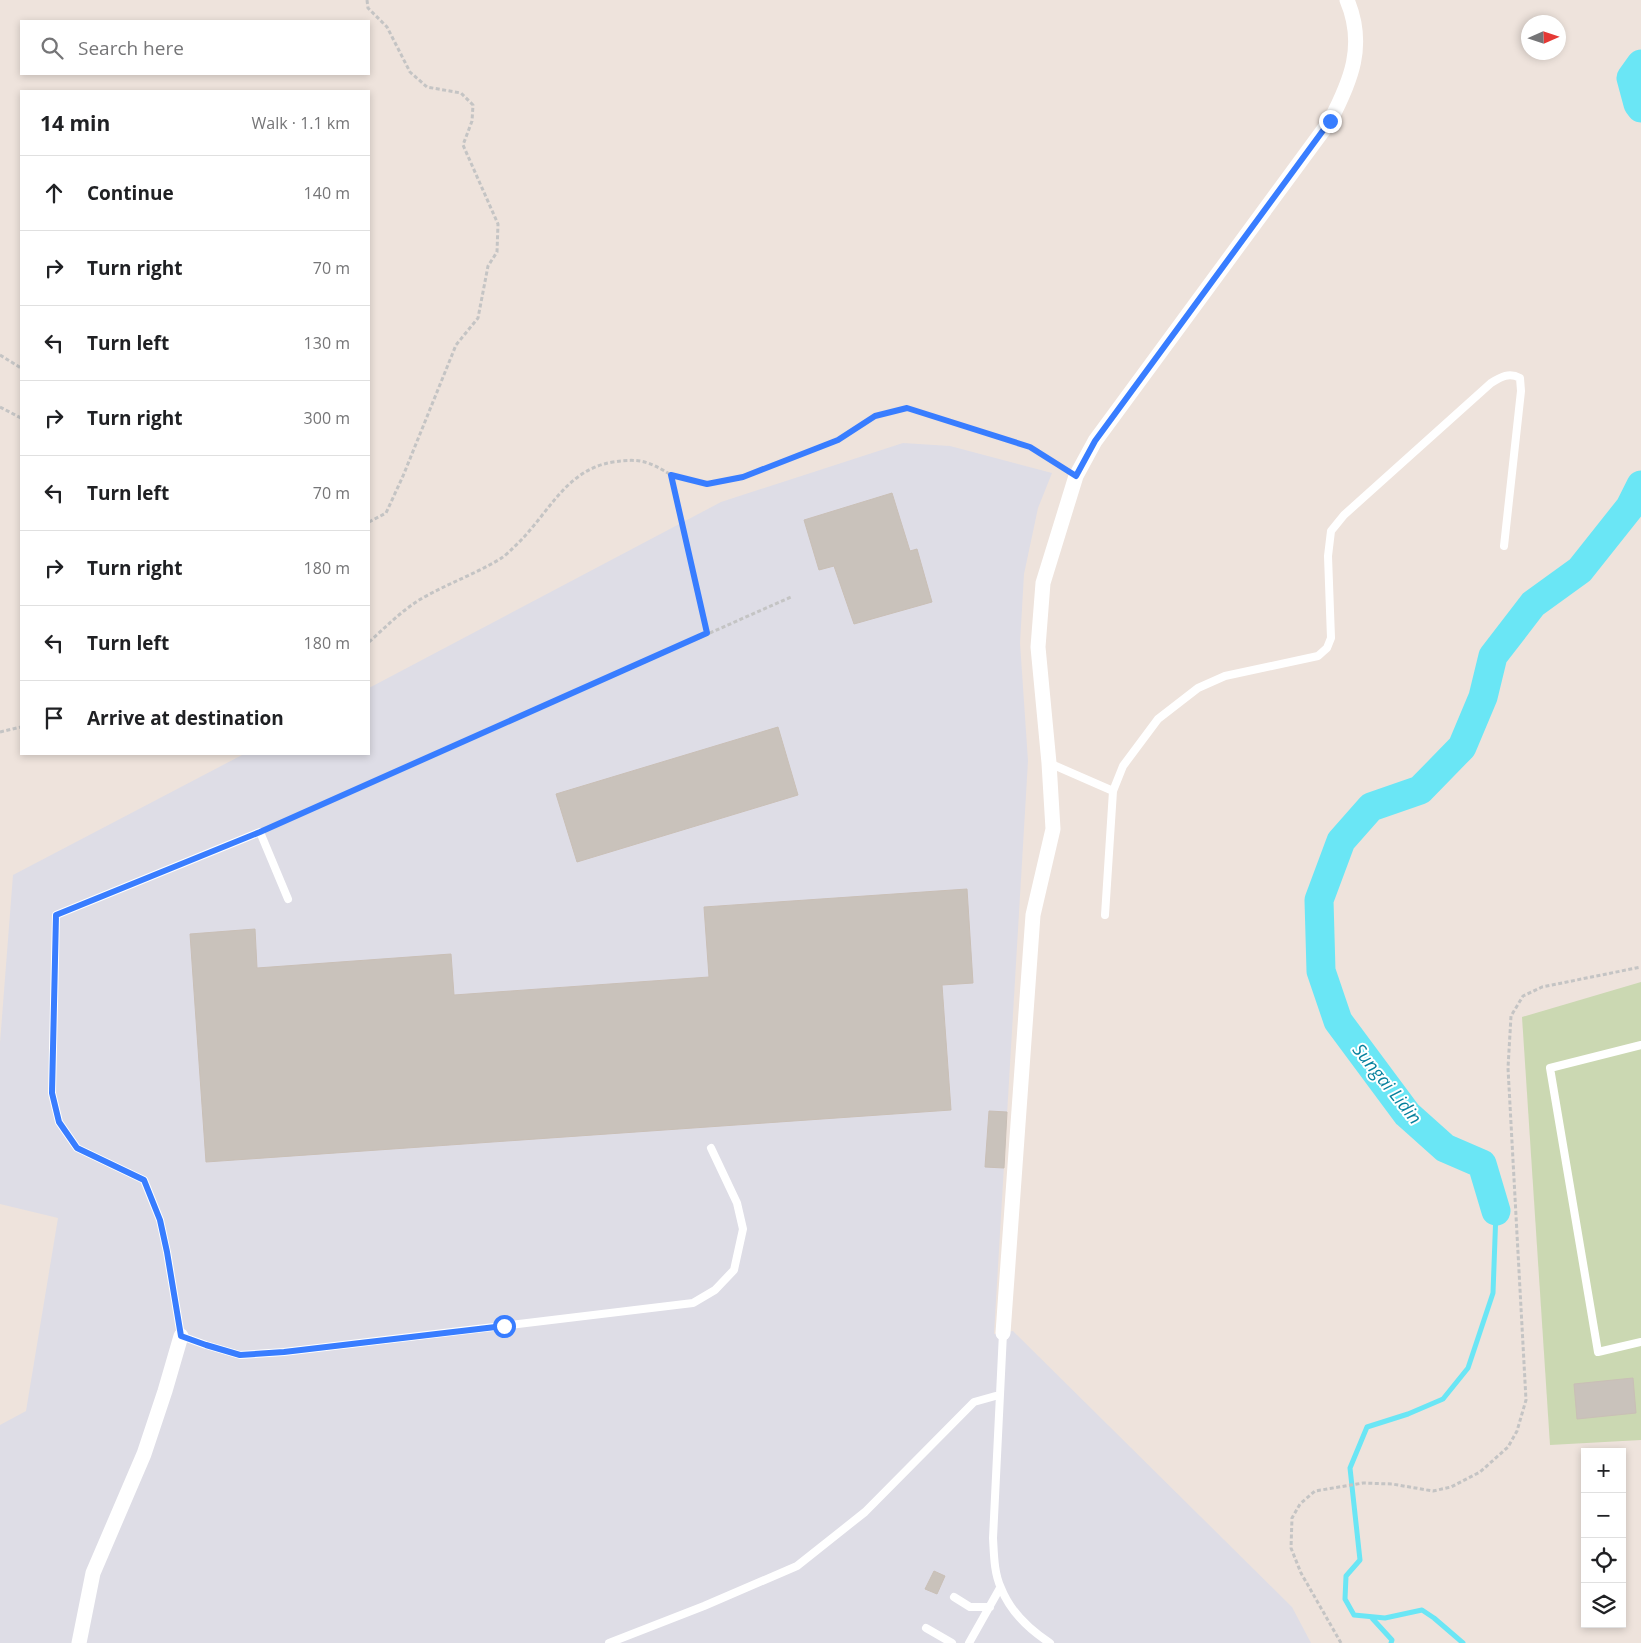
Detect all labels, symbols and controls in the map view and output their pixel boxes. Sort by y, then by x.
north arrow [1521,15,1566,60]
search box [20,20,370,75]
icon: search [38,34,66,62]
text: Search here [78,35,184,61]
text: 14 min [40,109,110,137]
route end [1319,110,1342,133]
text: Walk · 1.1 km [252,112,350,134]
icon: ahead [40,179,68,207]
text: Continue [87,180,174,206]
text: 140 m [304,182,350,204]
icon: right [40,254,68,282]
text: Turn right [87,255,182,281]
text: 70 m [313,257,350,279]
icon: left [40,329,68,357]
text: Turn left [87,330,169,356]
text: 130 m [304,332,350,354]
icon: right [40,404,68,432]
text: Turn right [87,405,182,431]
text: 300 m [304,407,350,429]
icon: left [40,479,68,507]
text: Turn left [87,480,169,506]
text: 70 m [313,482,350,504]
icon: right [40,554,68,582]
text: Turn right [87,555,182,581]
text: 180 m [304,557,350,579]
icon: left [40,629,68,657]
text: Turn left [87,630,169,656]
text: 180 m [304,632,350,654]
icon: arrive [40,704,68,732]
text: Arrive at destination [87,705,284,731]
water label: Sungai Lidin [1348,1038,1428,1129]
route start [493,1315,516,1338]
map controls [1581,1448,1626,1628]
button: + [1581,1448,1626,1493]
button: − [1581,1493,1626,1538]
button: locate [1581,1538,1626,1583]
button: layers [1581,1583,1626,1628]

